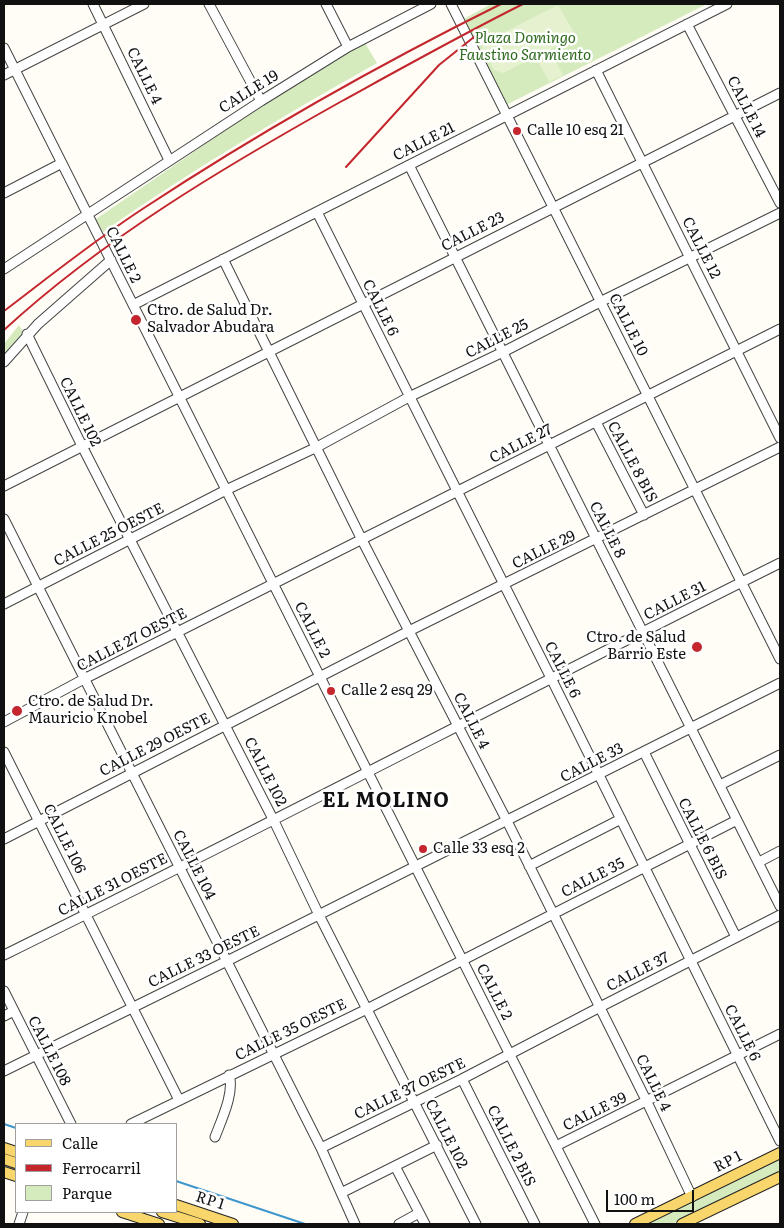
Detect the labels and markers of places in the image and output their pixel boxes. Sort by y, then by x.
place label: Calle 10 esq 21 [527,122,624,140]
marker: Calle 10 esq 21 [511,125,523,137]
place label: Ctro. de Salud Dr. Salvador Abudara [147,302,274,337]
marker: Ctro. de Salud Dr. Salvador Abudara [129,313,143,327]
place label: Ctro. de Salud Barrio Este [586,629,686,664]
marker: Ctro. de Salud Barrio Este [690,640,704,654]
place label: Calle 2 esq 29 [341,682,432,700]
marker: Calle 2 esq 29 [325,685,337,697]
place label: Ctro. de Salud Dr. Mauricio Knobel [28,693,154,728]
marker: Ctro. de Salud Dr. Mauricio Knobel [10,704,24,718]
place label: Calle 33 esq 2 [433,840,525,858]
marker: Calle 33 esq 2 [417,843,429,855]

